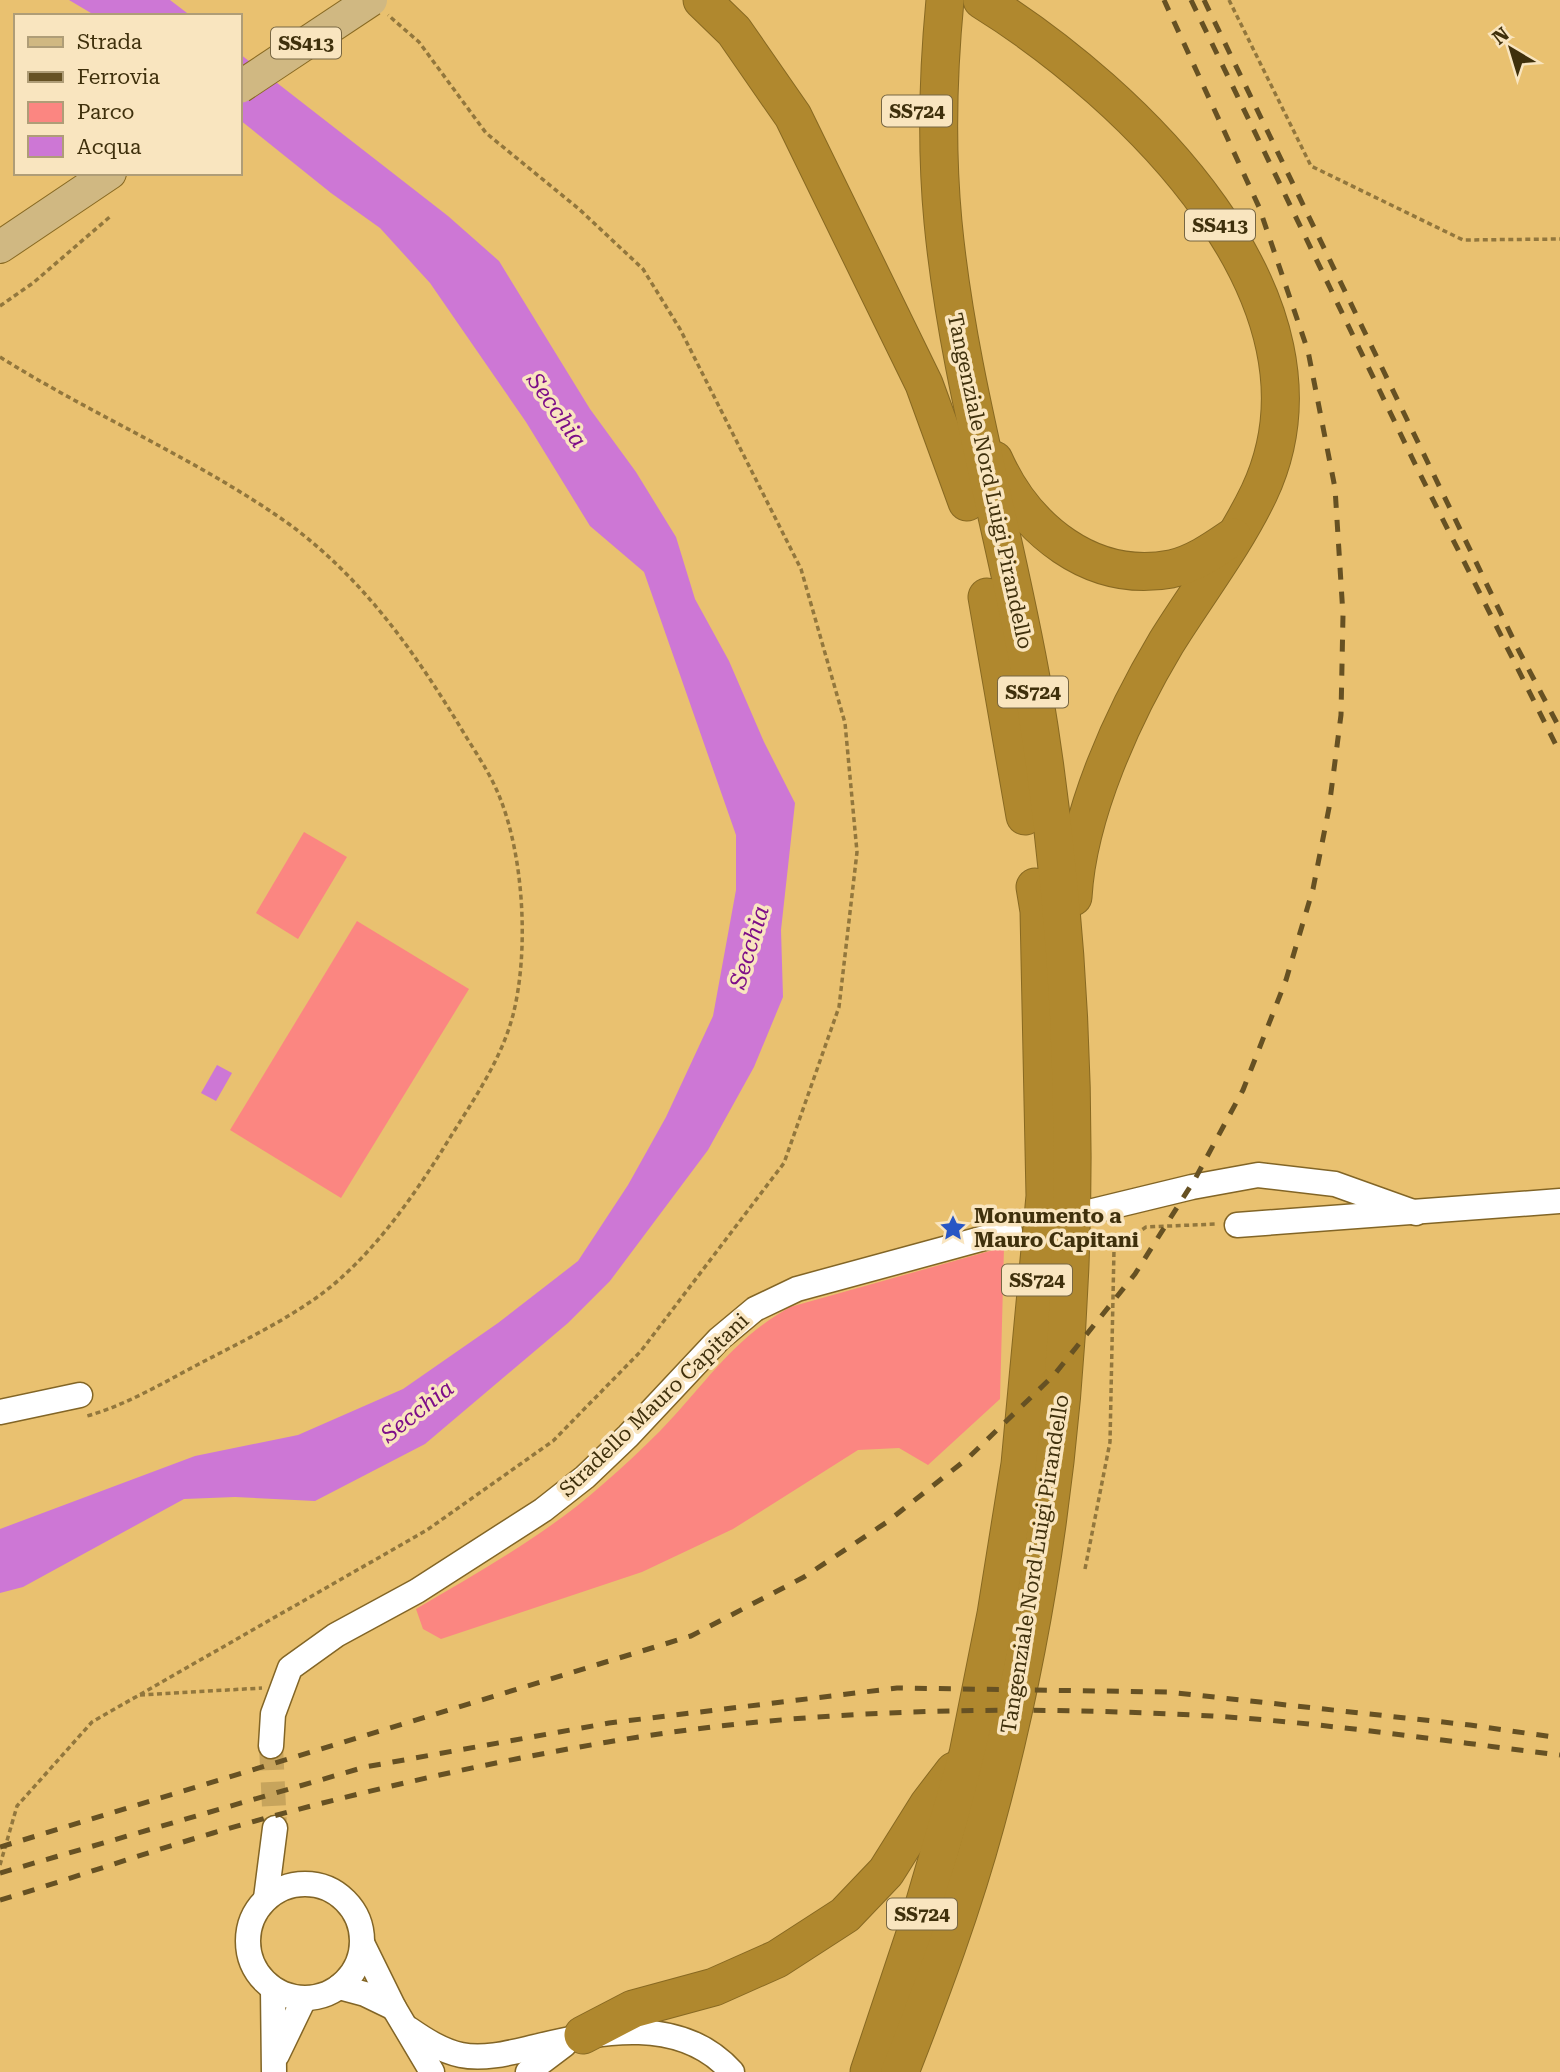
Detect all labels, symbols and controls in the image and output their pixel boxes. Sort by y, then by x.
legend [14,14,242,175]
north arrow [1476,14,1546,84]
text: N [1488,22,1514,50]
road number: SS413 [271,28,341,58]
text: Strada [77,30,143,54]
text: Ferrovia [77,65,161,89]
road number: SS724 [882,96,952,127]
text: Parco [77,100,134,124]
text: Acqua [77,135,142,159]
road number: SS413 [1185,210,1255,241]
street label: Tangenziale Nord Luigi Pirandello [943,311,1037,651]
water label: Secchia [521,367,592,453]
road number: SS724 [998,677,1068,708]
water label: Secchia [724,902,775,993]
place label: Monumento a Mauro Capitani [974,1204,1139,1252]
place icon: Monumento a Mauro Capitani [938,1213,968,1243]
road number: SS724 [1002,1264,1072,1296]
street label: Stradello Mauro Capitani [555,1308,754,1502]
water label: Secchia [375,1374,459,1449]
street label: Tangenziale Nord Luigi Pirandello [996,1393,1074,1735]
road number: SS724 [887,1898,957,1930]

